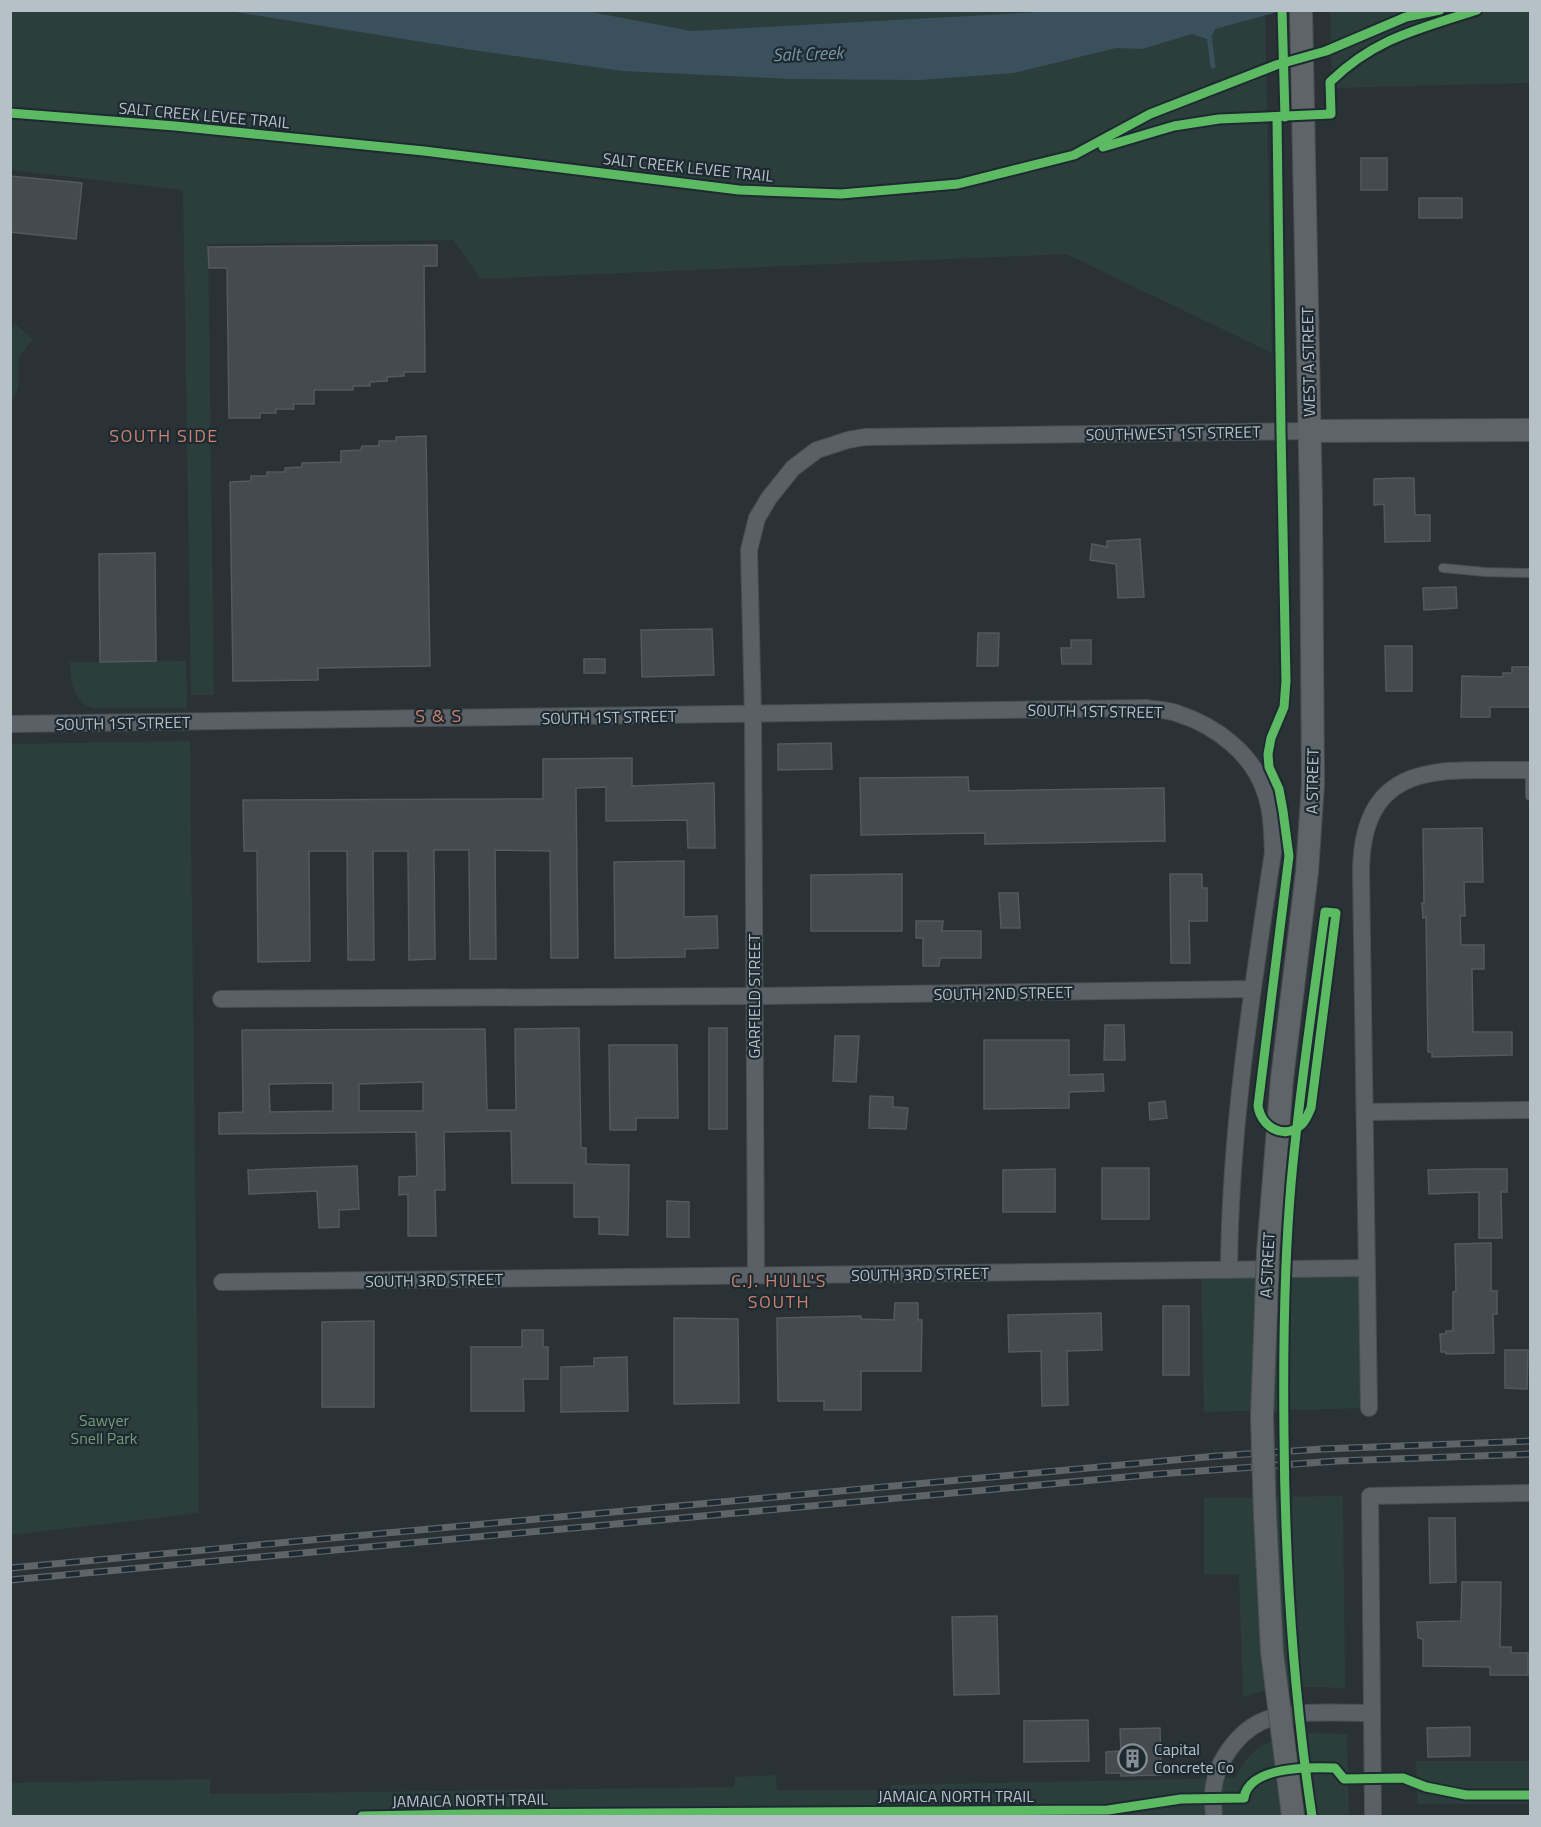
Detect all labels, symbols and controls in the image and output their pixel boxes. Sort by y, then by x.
water label: Salt Creek [772,39,846,68]
street label: SALT CREEK LEVEE TRAIL [118,96,291,134]
street label: SALT CREEK LEVEE TRAIL [602,146,775,188]
street label: WEST A STREET [1295,306,1321,417]
street label: SOUTHWEST 1ST STREET [1085,419,1261,447]
district label: SOUTH SIDE [109,422,219,449]
street label: SOUTH 1ST STREET [1027,698,1163,724]
district label: S & S [415,702,463,729]
street label: SOUTH 1ST STREET [541,704,677,730]
street label: SOUTH 1ST STREET [55,710,191,736]
street label: A STREET [1299,747,1325,814]
street label: GARFIELD STREET [742,933,766,1059]
street label: SOUTH 2ND STREET [933,980,1073,1006]
street label: A STREET [1253,1231,1281,1299]
street label: SOUTH 3RD STREET [851,1261,990,1287]
street label: SOUTH 3RD STREET [365,1267,504,1293]
district label: C.J. HULL'S SOUTH [731,1267,827,1315]
park label: Sawyer Snell Park [71,1408,138,1450]
place label: Capital Concrete Co [1154,1737,1234,1779]
building icon: Capital Concrete Co [1117,1742,1149,1774]
street label: JAMAICA NORTH TRAIL [878,1784,1034,1808]
street label: JAMAICA NORTH TRAIL [392,1787,549,1813]

